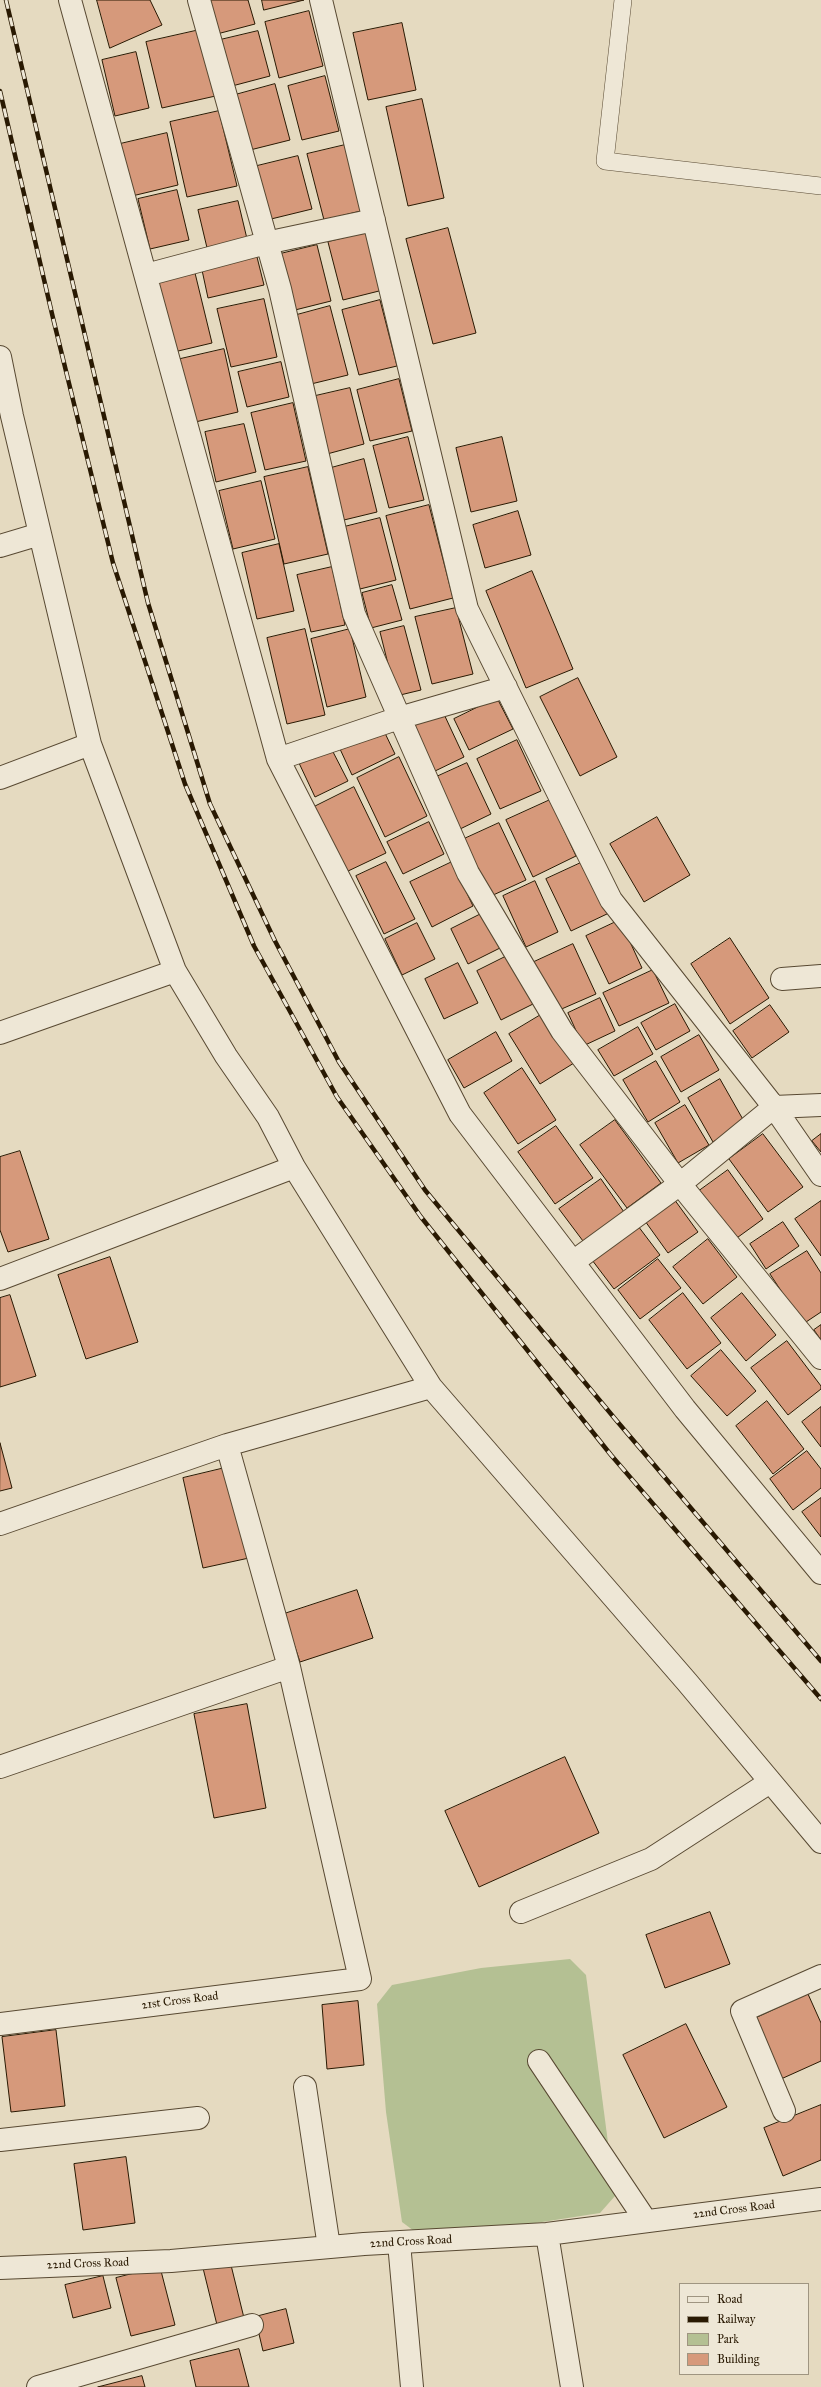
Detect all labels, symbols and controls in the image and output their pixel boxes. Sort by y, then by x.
street label: 21st Cross Road [141,1989,219,2013]
street label: 22nd Cross Road [692,2198,776,2222]
street label: 22nd Cross Road [369,2233,453,2251]
street label: 22nd Cross Road [46,2255,130,2273]
legend [679,2283,809,2375]
text: Road [717,2292,743,2306]
text: Railway [717,2312,755,2326]
text: Park [717,2332,739,2346]
text: Building [717,2352,759,2366]

